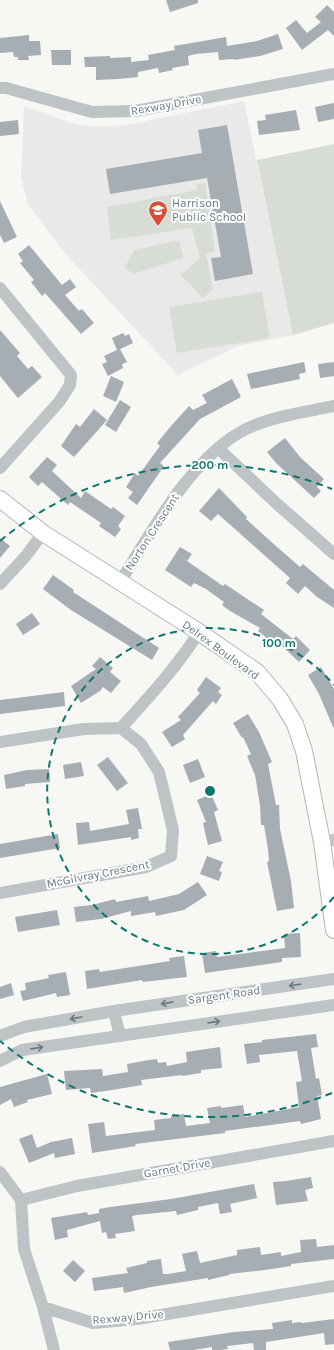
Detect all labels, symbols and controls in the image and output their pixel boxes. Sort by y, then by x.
street label: Rexway Drive [130,92,202,118]
place label: Harrison Public School [172,196,246,224]
school or university icon: Harrison Public School [147,199,169,227]
text: 200 m [192,458,228,472]
street label: Norton Crescent [122,491,182,573]
street label: Delrex Boulevard [180,617,262,683]
text: 100 m [262,636,296,650]
centre of rings [203,784,217,798]
street label: McGilvray Crescent [45,857,151,891]
one-way arrow [289,981,302,989]
street label: Sargent Road [187,983,261,1007]
one-way arrow [161,999,174,1007]
one-way arrow [70,1014,83,1022]
one-way arrow [207,1018,220,1026]
one-way arrow [30,1044,43,1052]
street label: Garnet Drive [143,1155,211,1181]
street label: Rexway Drive [92,1307,164,1327]

